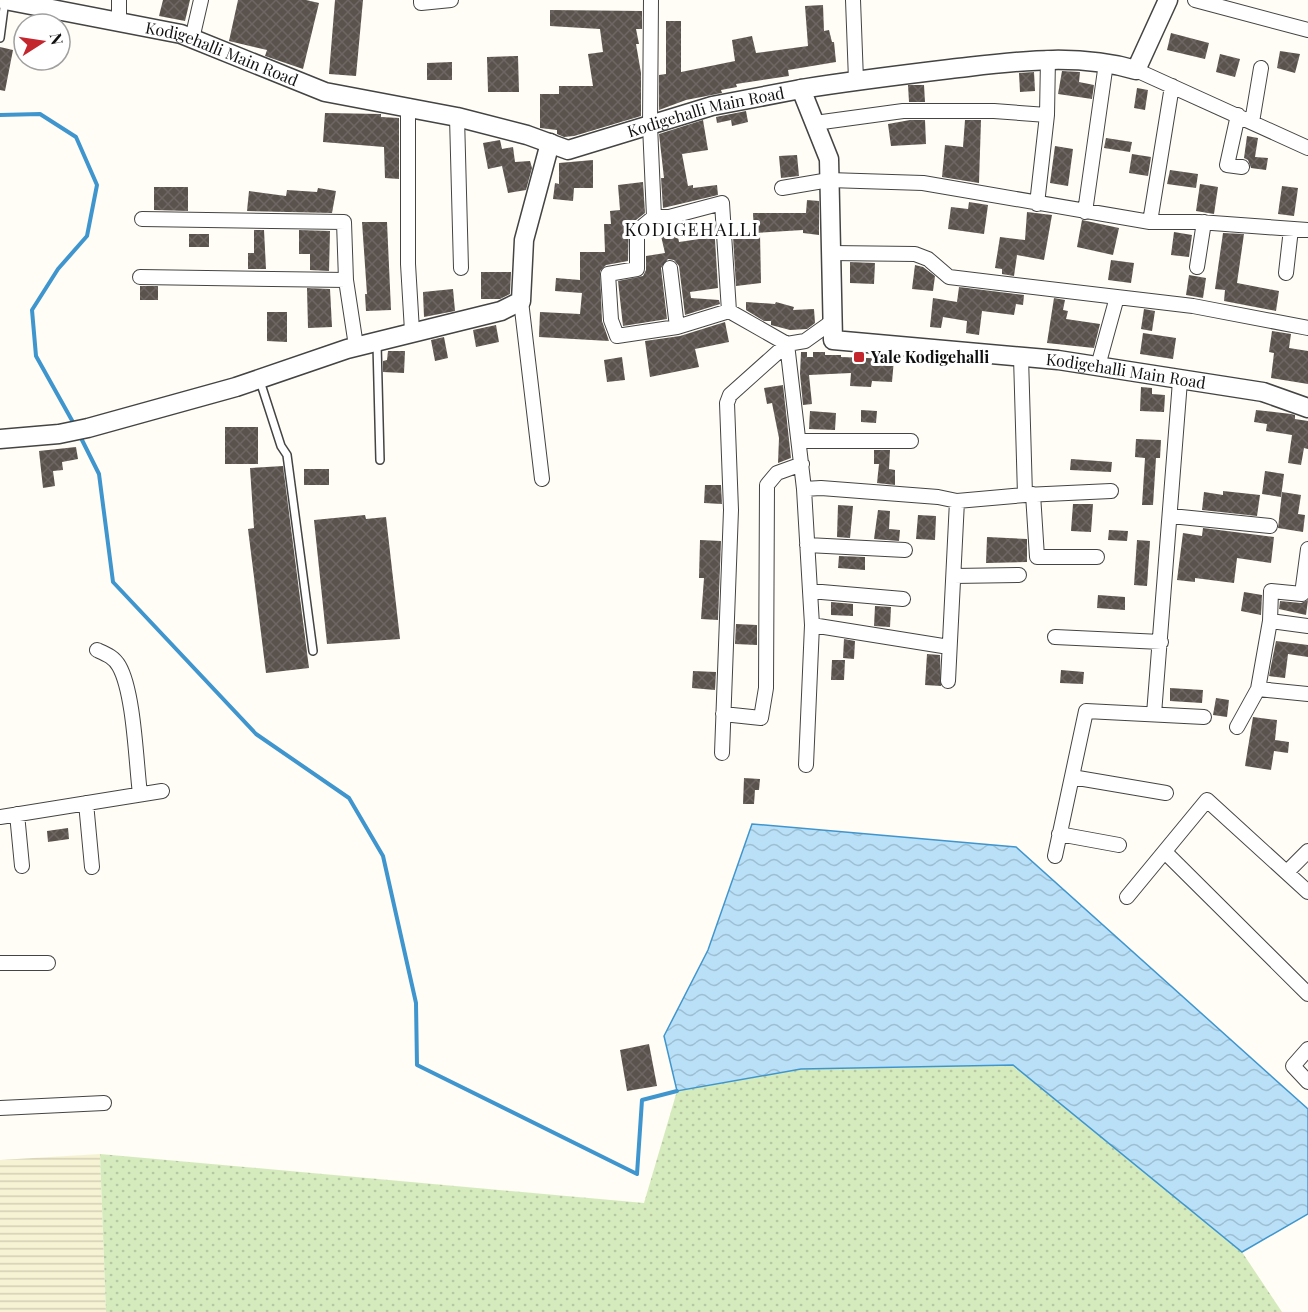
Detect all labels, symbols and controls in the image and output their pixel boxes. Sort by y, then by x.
north arrow [12,12,72,72]
street label: Kodigehalli Main Road [144,16,301,90]
text: N [46,31,69,47]
street label: Kodigehalli Main Road [625,81,786,141]
district label: KODIGEHALLI [625,217,759,241]
place label: Yale Kodigehalli [870,346,989,367]
street label: Kodigehalli Main Road [1045,348,1207,393]
marker: Yale Kodigehalli [852,350,866,364]

